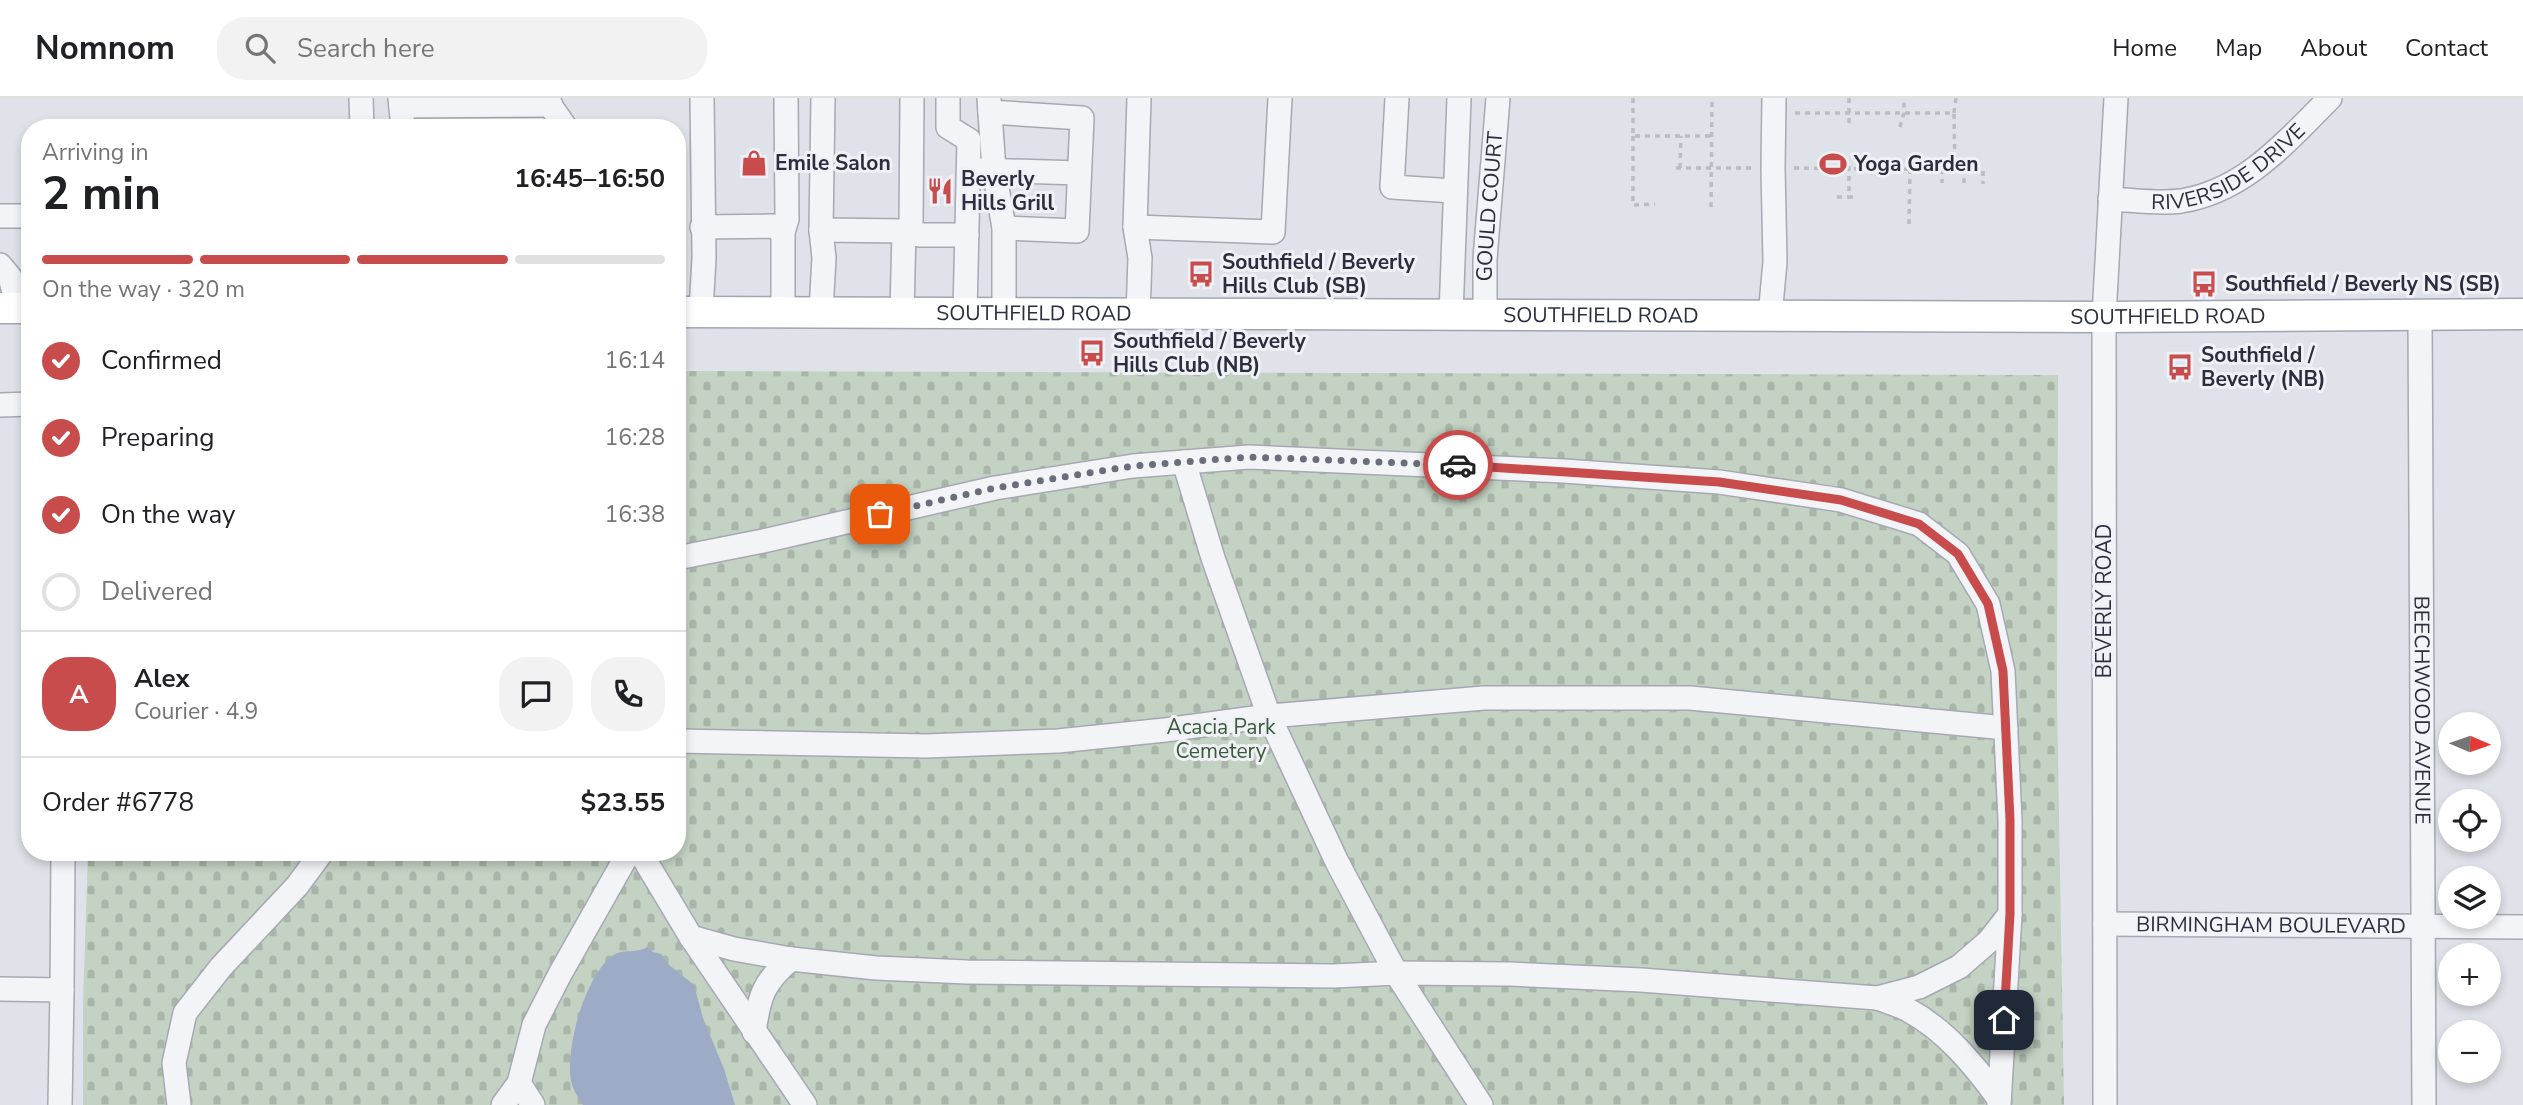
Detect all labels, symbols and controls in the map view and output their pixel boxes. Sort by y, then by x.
search box [217,17,707,80]
text: Nomnom [35,26,175,71]
icon: search [241,29,279,67]
text: Search here [297,31,435,66]
text: Home [2112,32,2177,64]
text: Map [2215,32,2262,64]
text: About [2300,32,2367,64]
text: Contact [2405,32,2488,64]
street label: RIVERSIDE DRIVE [2151,117,2311,216]
street label: GOULD COURT [1470,130,1509,281]
text: Arriving in [42,137,149,168]
shop icon: Emile Salon [739,148,769,178]
place label: Emile Salon [775,149,891,177]
sports icon: Yoga Garden [1818,149,1848,179]
place label: Yoga Garden [1853,150,1978,178]
text: 16:45–16:50 [514,161,665,196]
text: 2 min [42,162,161,225]
place label: Beverly Hills Grill [961,165,1055,217]
restaurant icon: Beverly Hills Grill [925,176,955,206]
place label: Southfield / Beverly Hills Club (SB) [1222,248,1416,300]
bus stop icon: Southfield / Beverly Hills Club (SB) [1186,259,1216,289]
bus stop icon: Southfield / Beverly NS (SB) [2189,269,2219,299]
place label: Southfield / Beverly NS (SB) [2225,270,2501,298]
text: On the way · 320 m [42,274,245,305]
street label: SOUTHFIELD ROAD [936,299,1132,328]
street label: SOUTHFIELD ROAD [1503,301,1699,330]
street label: SOUTHFIELD ROAD [2070,302,2266,331]
place label: Southfield / Beverly Hills Club (NB) [1113,327,1307,379]
bus stop icon: Southfield / Beverly Hills Club (NB) [1077,338,1107,368]
place label: Southfield / Beverly (NB) [2201,341,2325,393]
icon: check [42,342,80,380]
text: Confirmed [101,343,222,378]
text: 16:14 [605,345,665,376]
bus stop icon: Southfield / Beverly (NB) [2165,352,2195,382]
icon: check [42,419,80,457]
text: Preparing [101,420,214,455]
text: 16:28 [605,422,665,453]
courier [1423,430,1493,500]
icon: car [1439,446,1477,484]
pin [850,484,910,544]
icon: bag [861,495,899,533]
icon: check [42,496,80,534]
text: On the way [101,497,235,532]
text: 16:38 [605,499,665,530]
street label: BEVERLY ROAD [2090,524,2118,678]
text: Delivered [101,574,213,609]
street label: BEECHWOOD AVENUE [2407,596,2437,824]
button: chat [499,657,573,731]
button: phone [591,657,665,731]
text: Alex [134,661,190,696]
text: A [69,677,89,712]
text: Courier · 4.9 [134,696,258,727]
north arrow [2438,712,2501,775]
map controls [2438,712,2501,1083]
park label: Acacia Park Cemetery [1166,713,1276,765]
text: Order #6778 [42,785,194,820]
text: $23.55 [581,785,665,820]
button: locate [2438,789,2501,852]
button: layers [2438,866,2501,929]
street label: BIRMINGHAM BOULEVARD [2136,910,2406,940]
button: + [2438,943,2501,1006]
pin [1974,990,2034,1050]
icon: home [1985,1001,2023,1039]
button: − [2438,1020,2501,1083]

